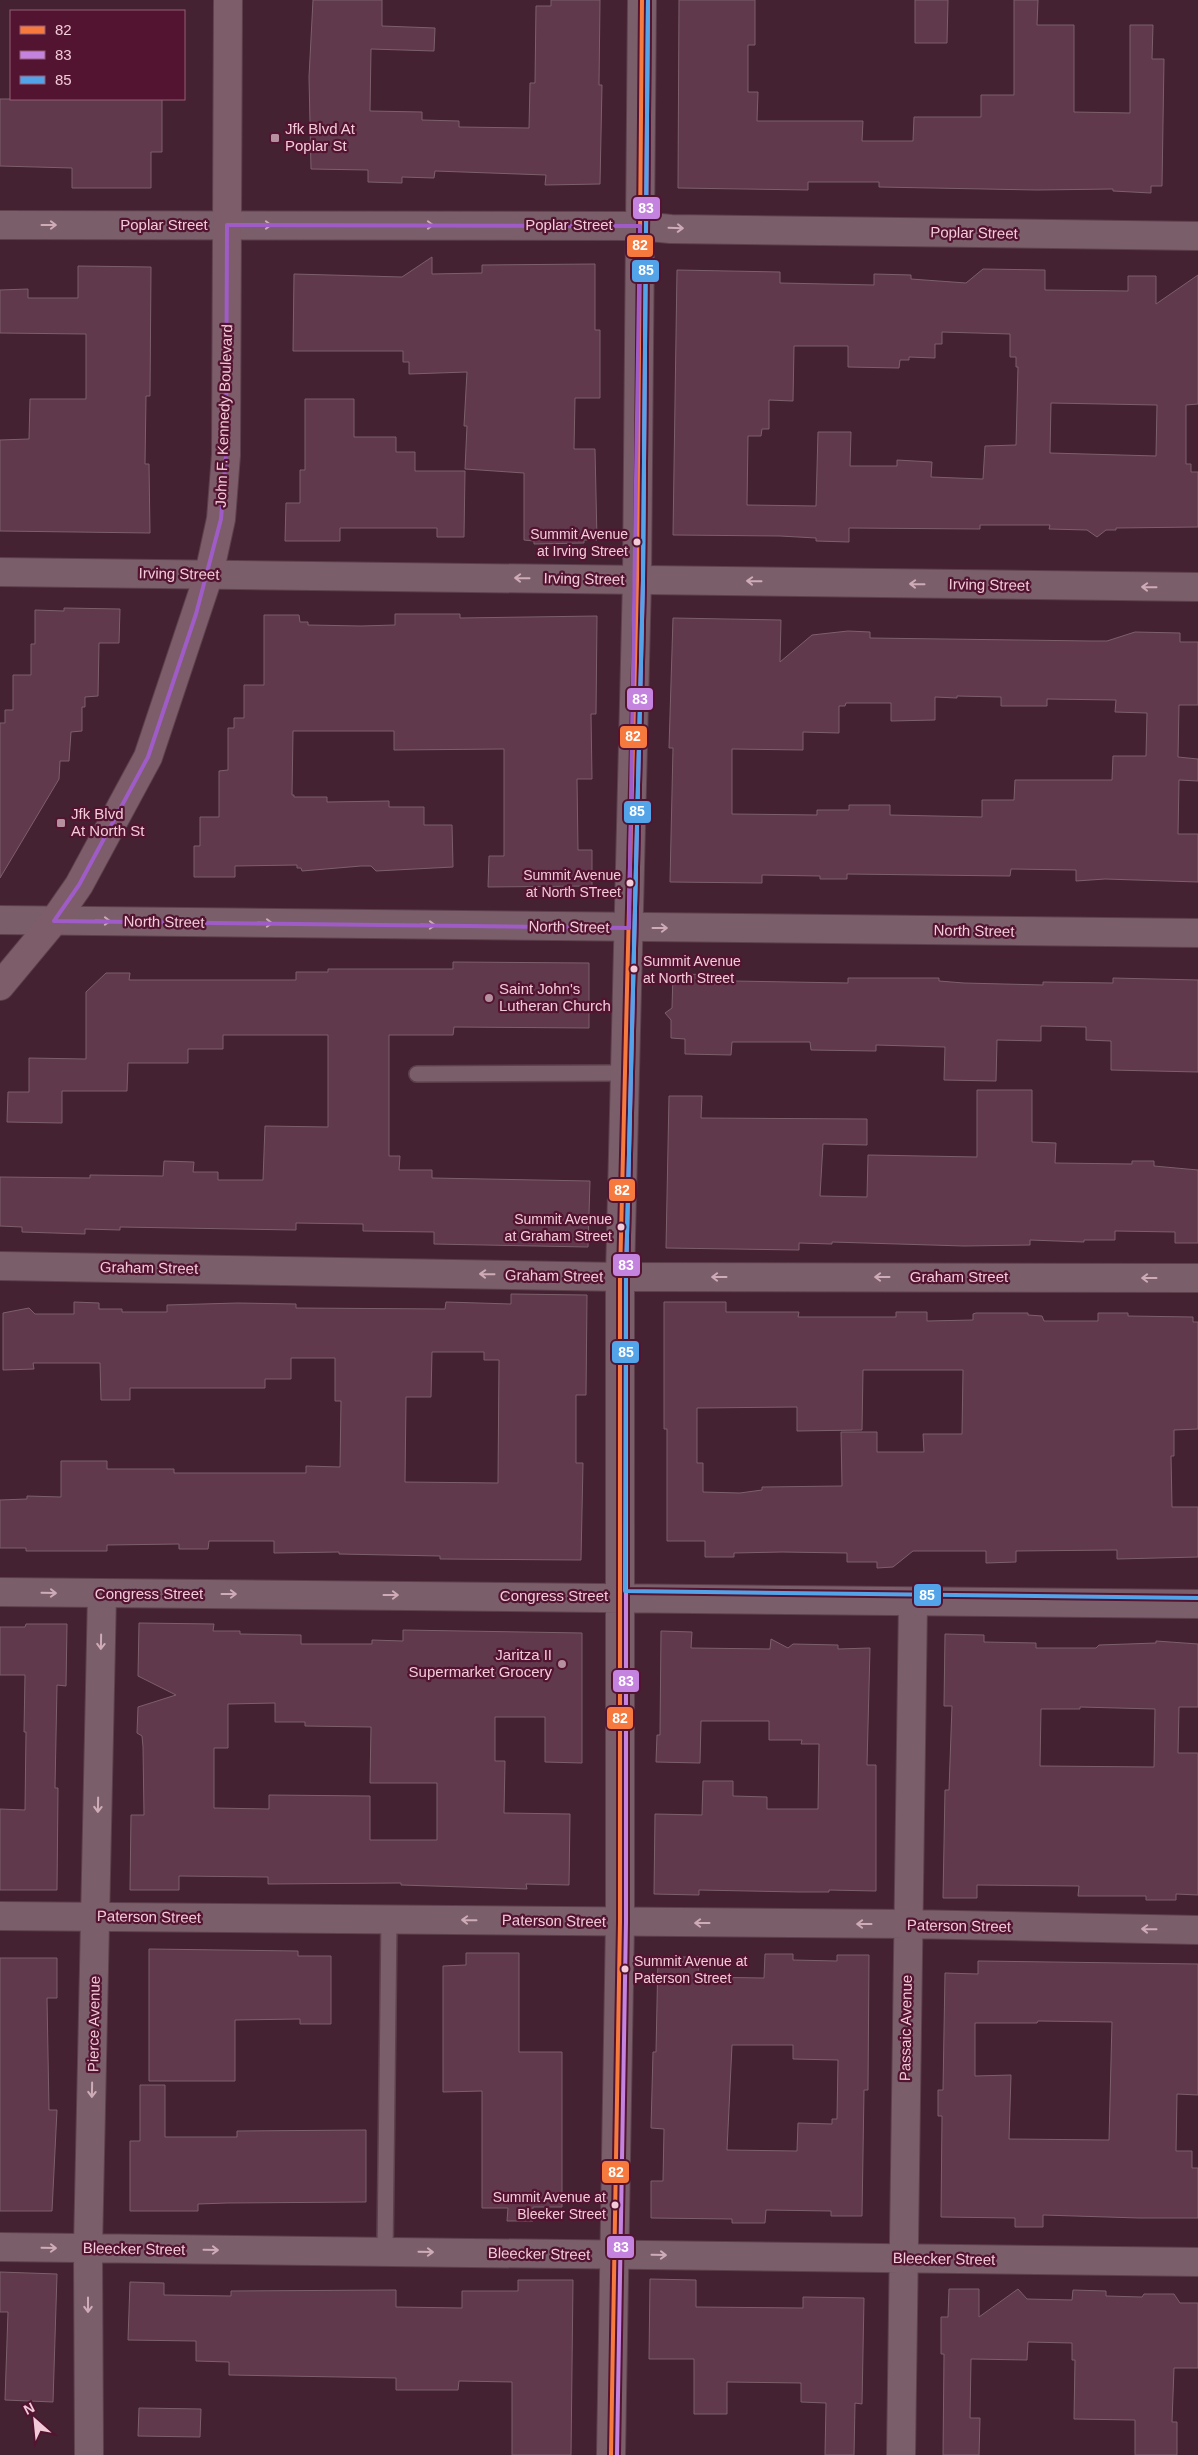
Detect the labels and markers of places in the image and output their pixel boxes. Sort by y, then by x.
place label: Jfk Blvd At Poplar St [285,120,356,154]
marker: Jfk Blvd At Poplar St [269,132,281,144]
place label: Summit Avenue at Irving Street [530,526,628,559]
marker: Summit Avenue at Irving Street [632,537,642,547]
place label: Jfk Blvd At North St [71,805,145,839]
marker: Jfk Blvd At North St [55,817,67,829]
place label: Summit Avenue at North STreet [523,867,621,900]
marker: Summit Avenue at North STreet [625,878,635,888]
place label: Summit Avenue at North Street [643,953,741,986]
marker: Summit Avenue at North Street [629,964,639,974]
place label: Saint John's Lutheran Church [499,980,611,1014]
marker: Saint John's Lutheran Church [483,992,495,1004]
place label: Summit Avenue at Graham Street [505,1211,612,1244]
marker: Summit Avenue at Graham Street [616,1222,626,1232]
place label: Jaritza II Supermarket Grocery [409,1646,552,1680]
marker: Jaritza II Supermarket Grocery [556,1658,568,1670]
place label: Summit Avenue at Paterson Street [634,1953,747,1986]
marker: Summit Avenue at Paterson Street [620,1964,630,1974]
place label: Summit Avenue at Bleeker Street [493,2189,606,2222]
marker: Summit Avenue at Bleeker Street [610,2200,620,2210]

